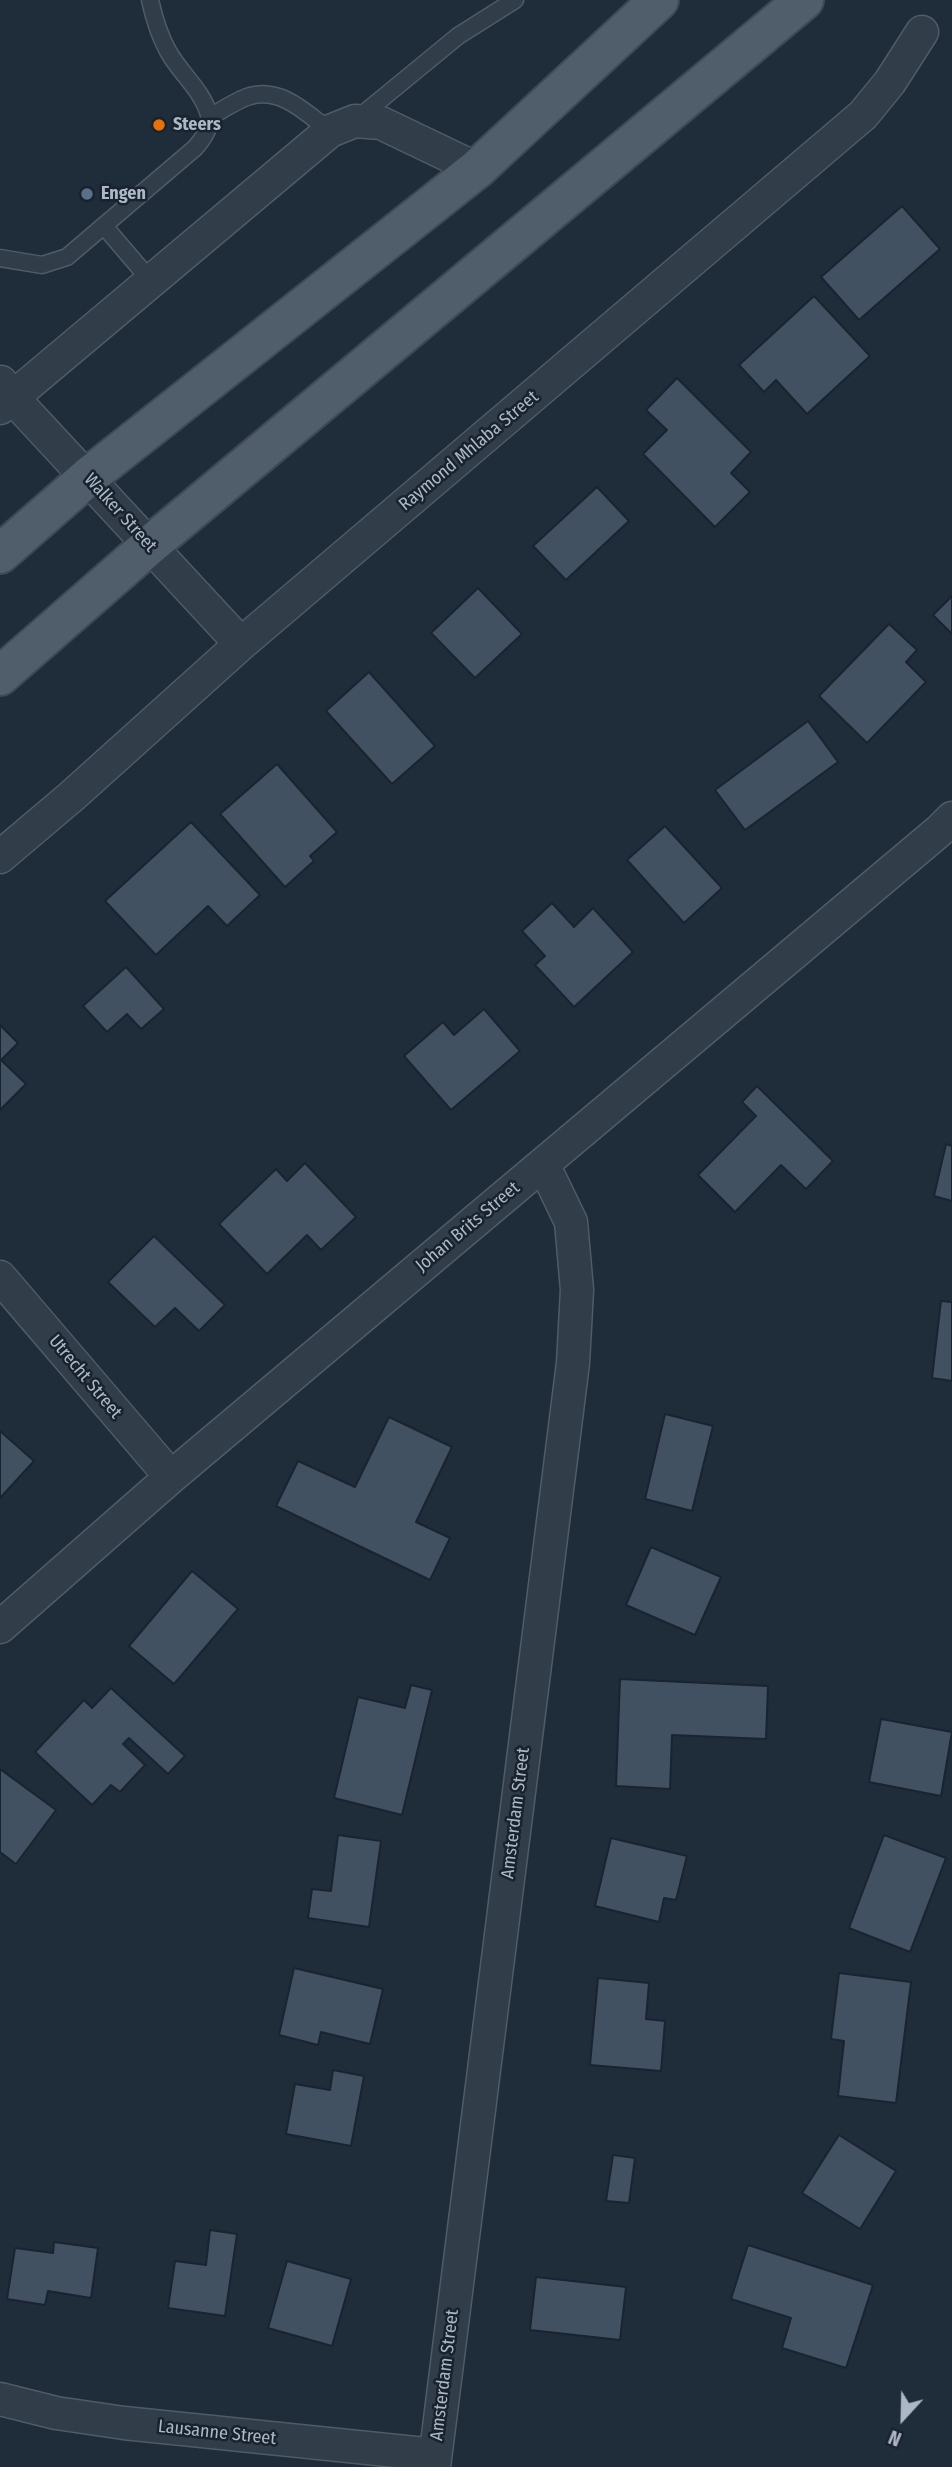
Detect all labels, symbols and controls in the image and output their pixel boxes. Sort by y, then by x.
place label: Steers [173,114,221,136]
marker: Steers [151,117,167,133]
place label: Engen [101,183,146,205]
marker: Engen [79,186,95,202]
street label: Raymond Mhlaba Street [395,386,543,516]
street label: Walker Street [79,469,161,557]
street label: Johan Brits Street [412,1177,524,1277]
street label: Utrecht Street [44,1331,126,1423]
street label: Amsterdam Street [497,1746,535,1880]
street label: Amsterdam Street [426,2308,464,2442]
north arrow [868,2383,938,2453]
street label: Lausanne Street [157,2416,277,2450]
text: N [885,2425,905,2451]

